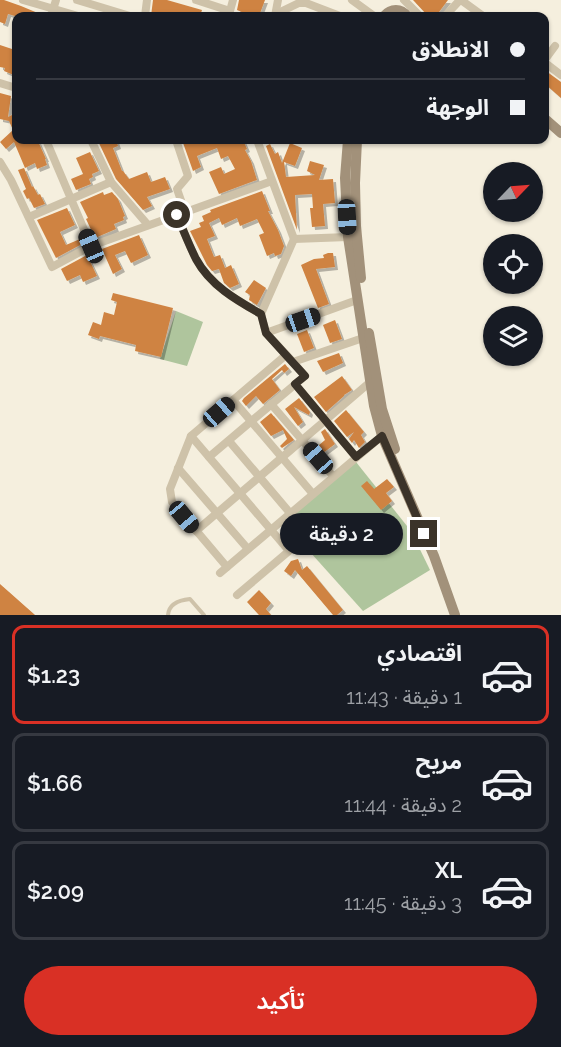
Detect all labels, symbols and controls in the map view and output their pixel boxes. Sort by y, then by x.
text: الانطلاق [412,36,489,62]
text: الوجهة [426,94,489,120]
north arrow [483,162,543,222]
map controls [483,162,543,366]
car [337,199,357,235]
route start [163,201,190,228]
car [76,226,106,266]
button: locate [483,234,543,294]
car [283,306,323,334]
button: layers [483,306,543,366]
car [200,393,238,431]
car [299,439,337,477]
car [166,497,202,537]
callout: 2 دقيقة [280,513,403,555]
route end [410,520,437,547]
text: 2 دقيقة [309,522,374,546]
text: اقتصادي [377,640,462,666]
icon: car [480,648,534,702]
text: $1.23 [27,662,80,688]
text: 1 دقيقة · 11:43 [346,685,462,709]
text: مريح [416,748,462,774]
icon: car [480,756,534,810]
text: $1.66 [27,770,83,796]
text: 2 دقيقة · 11:44 [344,793,462,817]
text: XL [435,857,462,883]
icon: car [480,864,534,918]
text: $2.09 [27,878,84,904]
text: 3 دقيقة · 11:45 [344,891,462,915]
button: تأكيد [24,966,537,1035]

